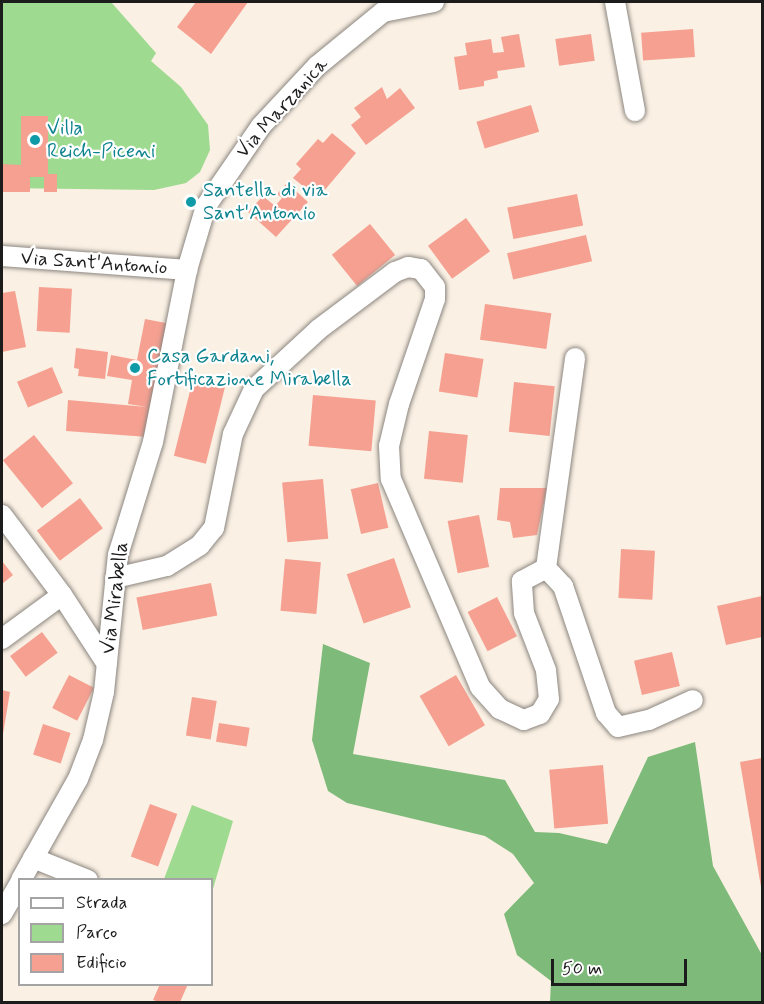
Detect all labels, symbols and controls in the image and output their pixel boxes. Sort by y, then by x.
street label: Via Marzanica [232,54,332,162]
place label: Villa Reich-Piceni [47,116,155,163]
marker: Villa Reich-Piceni [28,133,42,147]
place label: Santella di via Sant'Antonio [203,178,324,225]
marker: Santella di via Sant'Antonio [184,195,198,209]
street label: Via Sant'Antonio [21,246,167,280]
place label: Casa Gardani, Fortificazione Mirabella [147,344,349,391]
marker: Casa Gardani, Fortificazione Mirabella [128,361,142,375]
street label: Via Mirabella [96,541,134,655]
legend [18,878,213,986]
text: Strada [76,891,127,915]
text: Parco [76,921,117,945]
scale bar [554,947,690,985]
text: Edificio [76,951,127,975]
text: 50 m [562,957,602,981]

